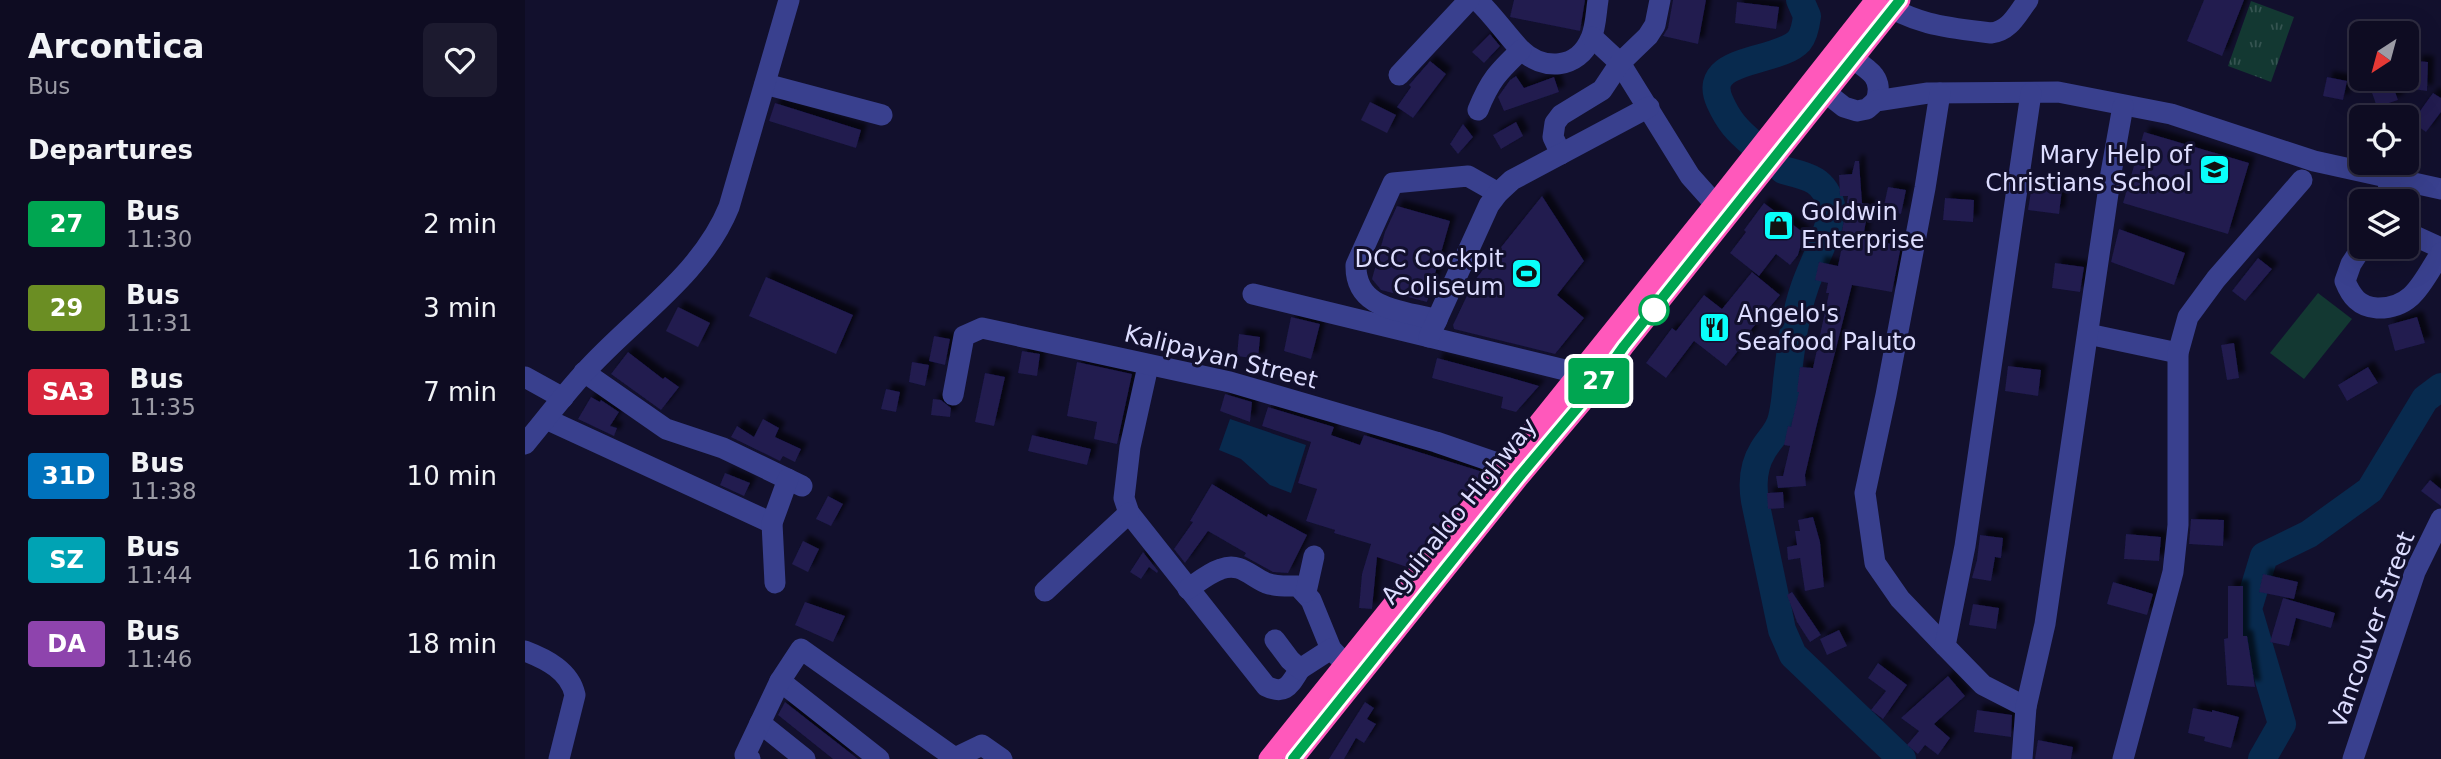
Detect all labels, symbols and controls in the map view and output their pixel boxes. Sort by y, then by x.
north arrow [2349,21,2419,91]
map controls [2349,21,2419,259]
button: heart [423,23,497,97]
text: Arcontica [28,27,204,66]
text: Bus [28,73,70,99]
button: locate [2349,105,2419,175]
text: Departures [28,135,193,165]
place label: Mary Help of Christians School [1985,141,2193,197]
school or university icon: Mary Help of Christians School [2198,152,2232,186]
button: layers [2349,189,2419,259]
text: Bus [126,196,180,226]
place label: Goldwin Enterprise [1801,198,1924,254]
text: 2 min [423,209,497,239]
shop icon: Goldwin Enterprise [1761,209,1795,243]
text: 27 [50,210,83,238]
text: 11:30 [126,226,192,252]
place label: DCC Cockpit Coliseum [1355,245,1504,301]
sports icon: DCC Cockpit Coliseum [1510,256,1544,290]
text: Bus [126,280,180,310]
text: 3 min [423,293,497,323]
text: 29 [50,294,83,322]
unlabelled marker [1639,295,1669,325]
place label: Angelo's Seafood Paluto [1737,300,1916,356]
text: 11:31 [126,310,192,336]
restaurant icon: Angelo's Seafood Paluto [1697,311,1731,345]
street label: Kalipayan Street [1122,319,1320,395]
line badge: 27 [1567,358,1631,404]
text: Bus [130,364,183,394]
text: 27 [1582,367,1616,395]
text: 7 min [423,377,497,407]
text: SA3 [42,378,95,406]
text: 11:35 [130,394,196,420]
street label: Aguinaldo Highway [1375,412,1543,610]
text: Bus [130,448,184,478]
text: 10 min [407,461,497,491]
text: 31D [42,462,95,490]
text: 11:38 [130,478,197,504]
street label: Vancouver Street [2323,528,2421,732]
text: Bus [126,532,180,562]
text: 16 min [407,545,497,575]
text: SZ [49,546,84,574]
text: 11:44 [126,562,192,588]
text: Bus [126,616,180,646]
text: 18 min [407,629,497,659]
text: DA [47,630,86,658]
text: 11:46 [126,646,192,672]

